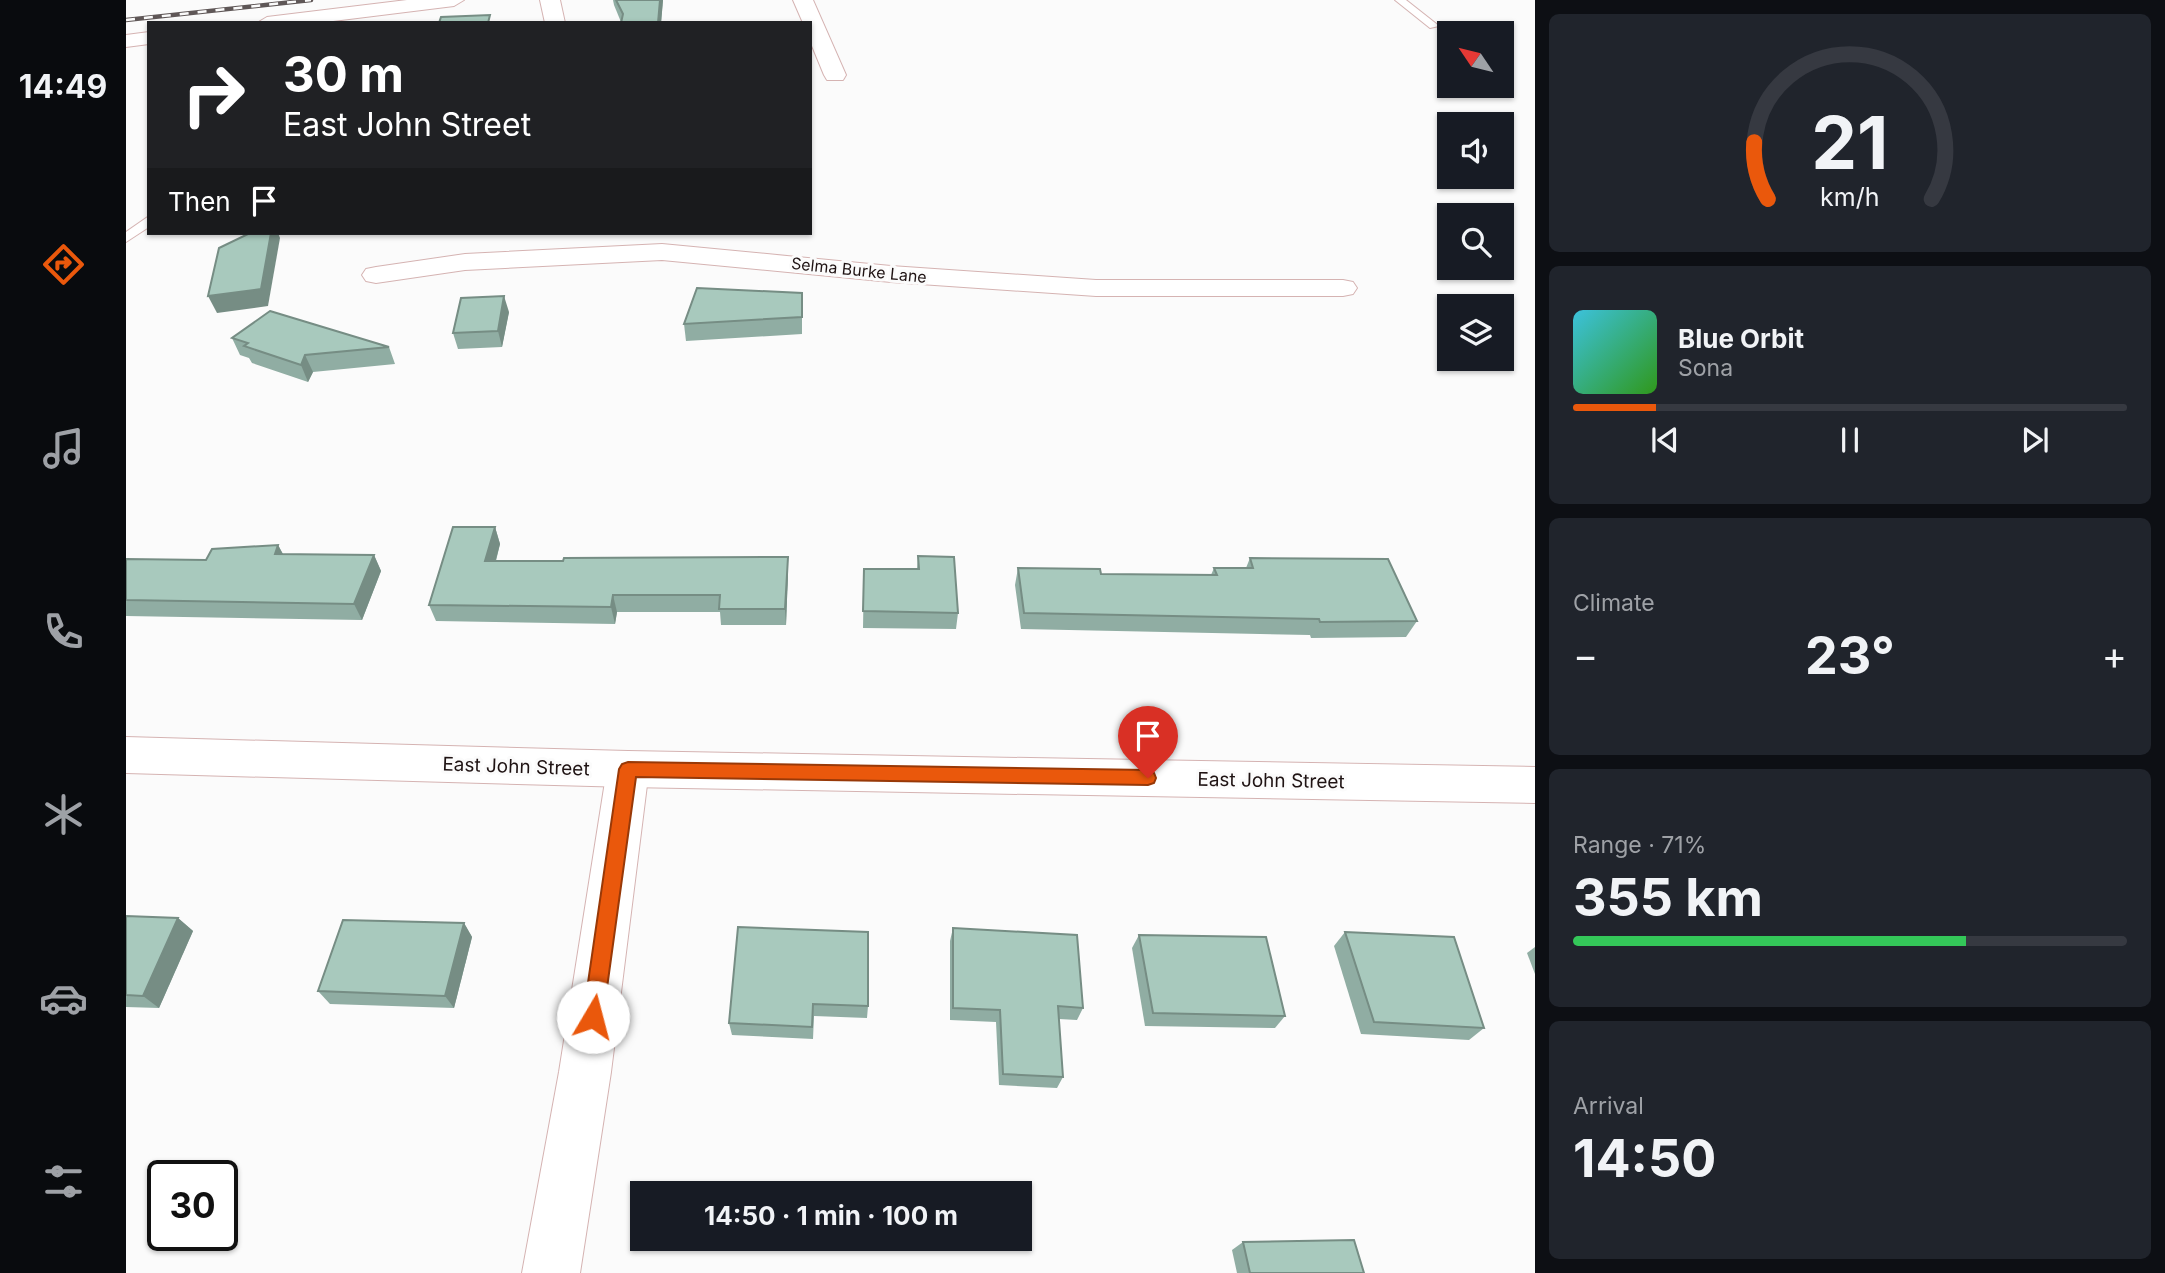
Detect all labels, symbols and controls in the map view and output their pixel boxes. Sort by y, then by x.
north arrow [1437,21,1514,98]
map controls [1437,21,1514,371]
text: 30 m [283,45,404,104]
icon: right [168,49,259,140]
text: 14:49 [19,67,107,106]
text: 21 [1811,98,1889,187]
text: East John Street [283,105,531,144]
button: sound [1437,112,1514,189]
icon: arrive [245,182,283,220]
text: km/h [1820,182,1880,212]
text: Then [168,186,231,217]
button: search [1437,203,1514,280]
icon: directions [39,240,88,289]
street label: Selma Burke Lane [790,253,928,287]
button: layers [1437,294,1514,371]
text: Blue Orbit [1678,323,1804,354]
text: Sona [1678,354,1733,382]
icon: previous [1646,421,1684,459]
icon: pause [1831,421,1869,459]
icon: next [2016,421,2054,459]
icon: music [39,424,88,473]
text: Climate [1573,589,1655,617]
icon: phone [39,607,88,656]
text: 23° [1805,624,1895,687]
text: − [1573,632,1598,678]
text: + [2102,632,2127,678]
pin [1118,706,1178,778]
icon: arrive [1129,717,1167,755]
street label: East John Street [442,752,590,781]
street label: East John Street [1197,768,1345,793]
icon: climate [39,790,88,839]
text: Range · 71% [1573,831,1706,859]
text: 355 km [1573,866,1763,929]
icon: car [39,974,88,1023]
position arrow [556,980,630,1054]
text: Arrival [1573,1092,1644,1120]
text: 14:50 [1573,1127,1716,1190]
icon: filters [39,1157,88,1206]
speed limit sign: 30 [147,1160,238,1251]
text: 14:50 · 1 min · 100 m [704,1200,958,1231]

